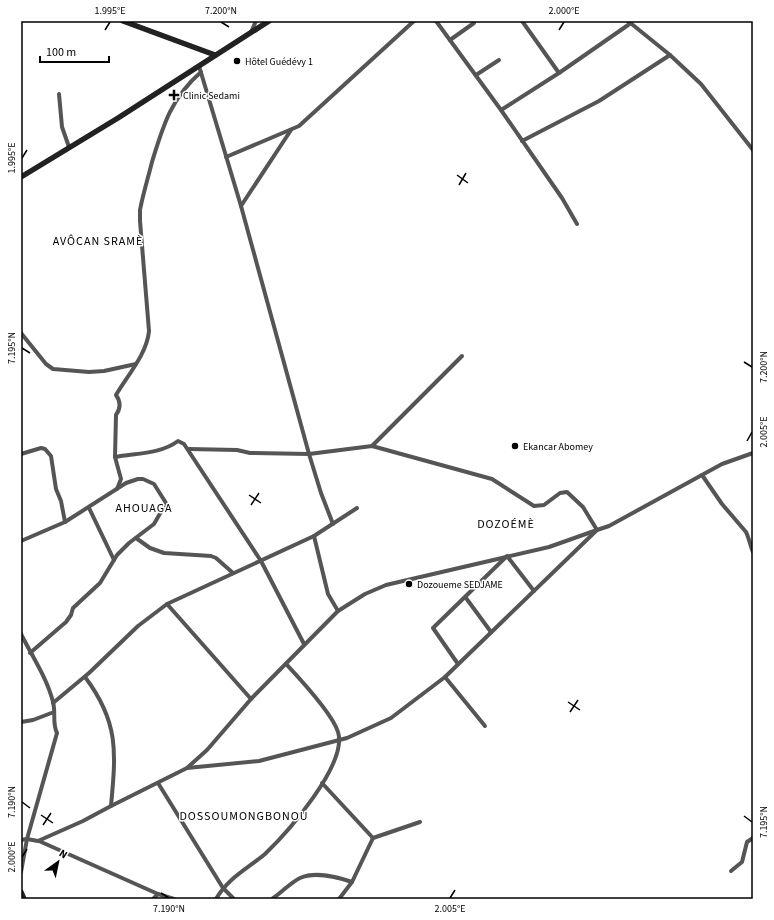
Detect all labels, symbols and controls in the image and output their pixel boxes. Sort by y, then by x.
text: 1.995°E [95,4,125,18]
text: 7.200°N [205,4,237,18]
text: 2.000°E [549,4,579,18]
scale bar [40,38,109,64]
text: 100 m [46,44,76,61]
place label: Hôtel Guédévy 1 [245,55,313,69]
marker: Hôtel Guédévy 1 [232,56,242,66]
marker: Clinic Sedami [168,89,180,101]
place label: Clinic Sedami [183,89,240,103]
text: 1.995°E [5,143,19,173]
district label: AVÔCAN SRAMÈ [53,233,143,250]
text: 7.195°N [5,332,19,364]
text: 7.200°N [757,351,771,383]
text: 2.005°E [757,417,771,447]
place label: Ekancar Abomey [523,440,593,454]
marker: Ekancar Abomey [510,441,520,451]
district label: AHOUAGA [115,500,173,517]
district label: DOZOÉMÈ [477,516,535,533]
place label: Dozoueme SEDJAME [417,578,503,592]
marker: Dozoueme SEDJAME [404,579,414,589]
text: 7.190°N [5,786,19,818]
text: 7.195°N [757,806,771,838]
district label: DOSSOUMONGBONOU [179,808,309,825]
text: 2.000°E [5,842,19,872]
north arrow [38,842,78,882]
text: N [56,846,70,862]
text: 7.190°N [153,902,185,916]
text: 2.005°E [435,902,465,916]

